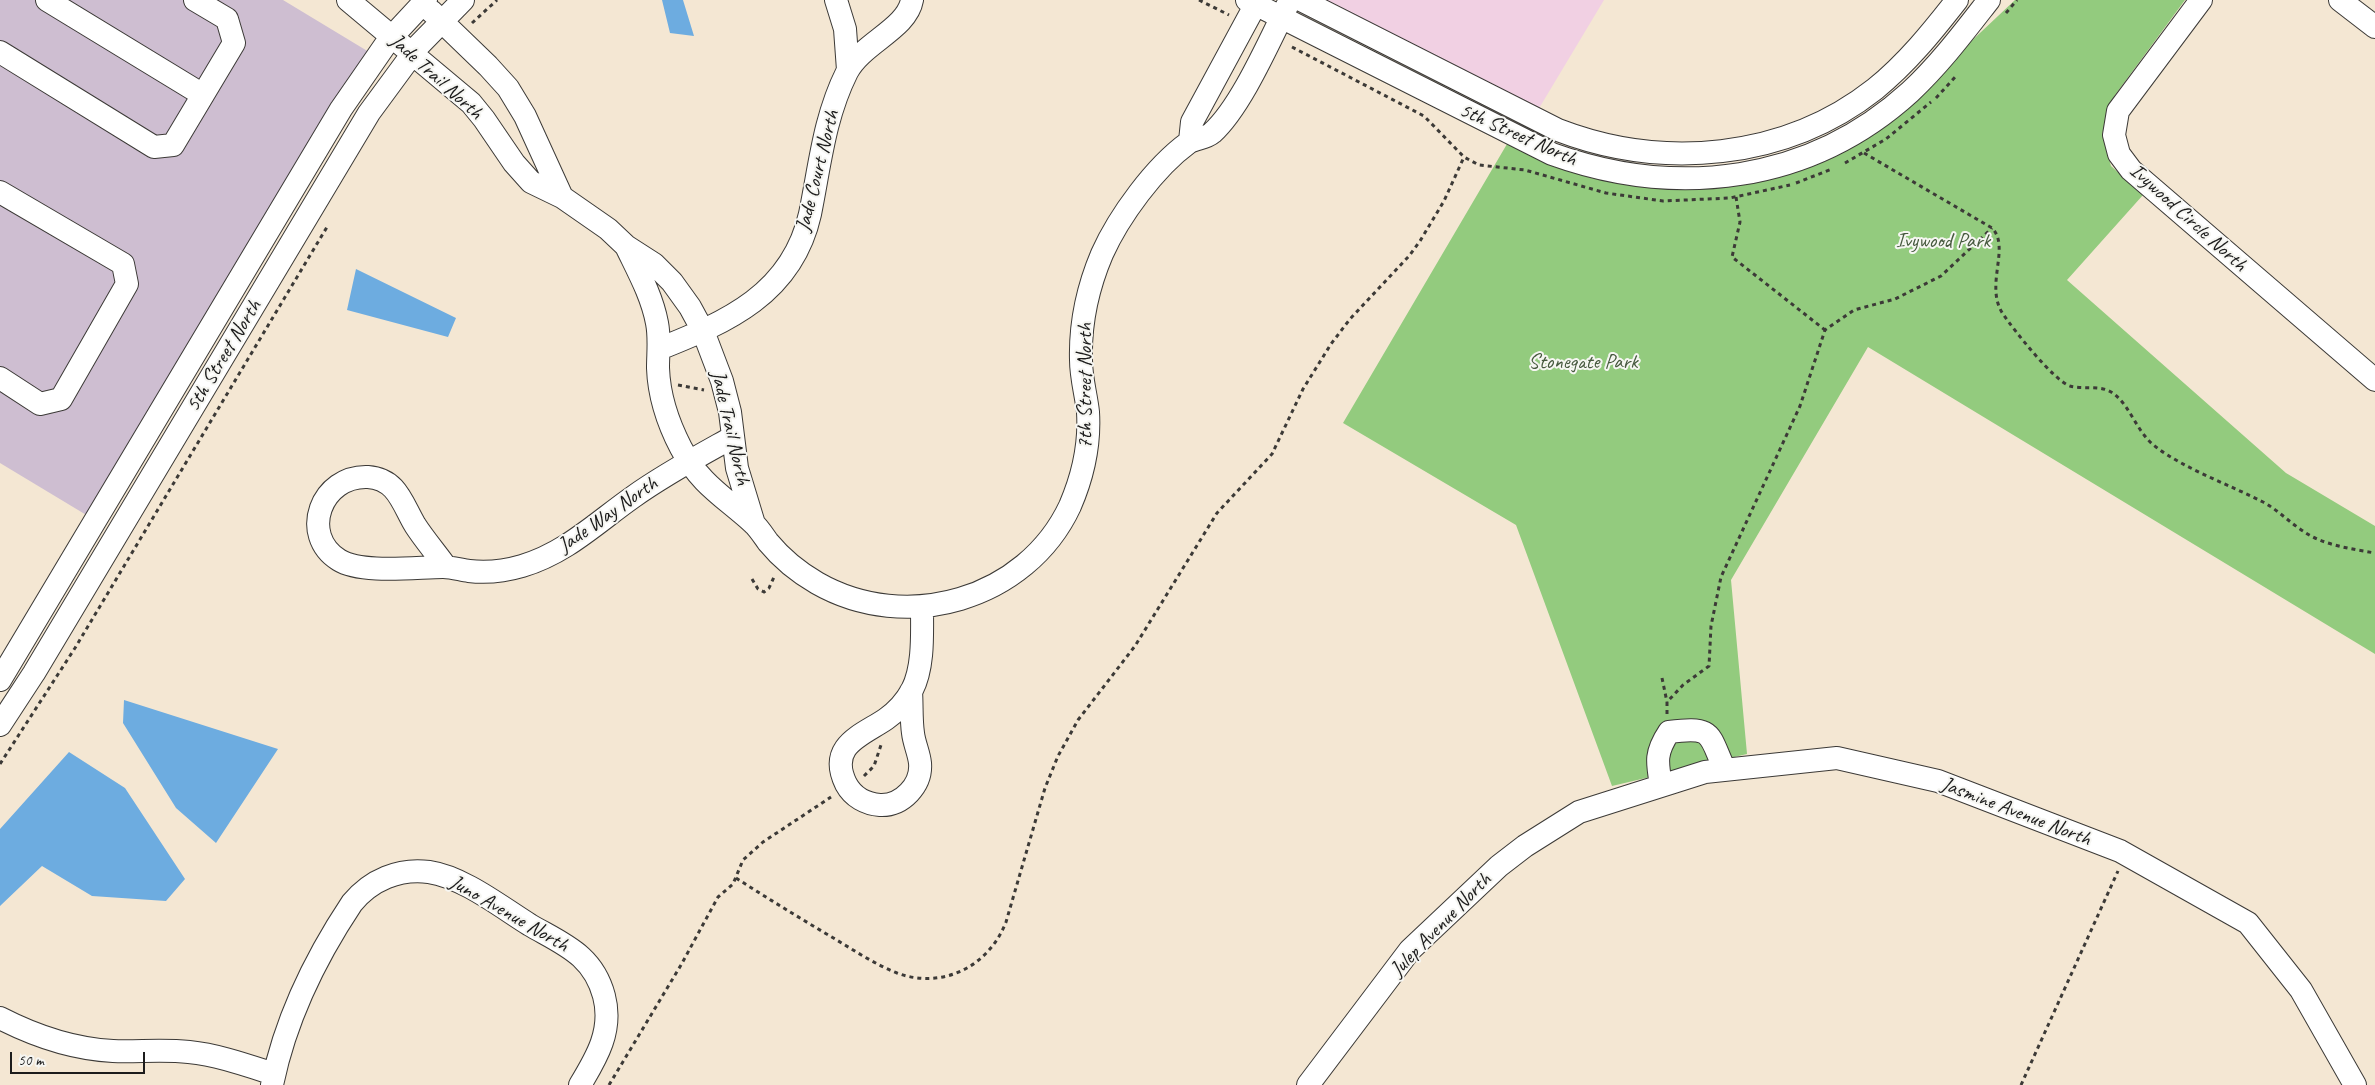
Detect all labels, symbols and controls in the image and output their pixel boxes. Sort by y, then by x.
street label: Jade Trail North [384,29,488,125]
street label: 5th Street North [1455,98,1581,172]
street label: Jade Court North [791,108,845,234]
street label: Ivywood Circle North [2124,159,2252,277]
park label: Ivywood Park [1896,228,1990,254]
street label: 5th Street North [181,296,267,416]
street label: 7th Street North [1072,323,1098,449]
park label: Stonegate Park [1528,349,1638,375]
street label: Jade Trail North [705,368,755,488]
street label: Jade Way North [553,471,663,559]
street label: Jasmine Avenue North [1938,772,2094,852]
street label: Julep Avenue North [1385,868,1497,982]
street label: Juno Avenue North [445,870,573,958]
scale bar [12,1042,148,1074]
text: 50 m [18,1051,44,1070]

